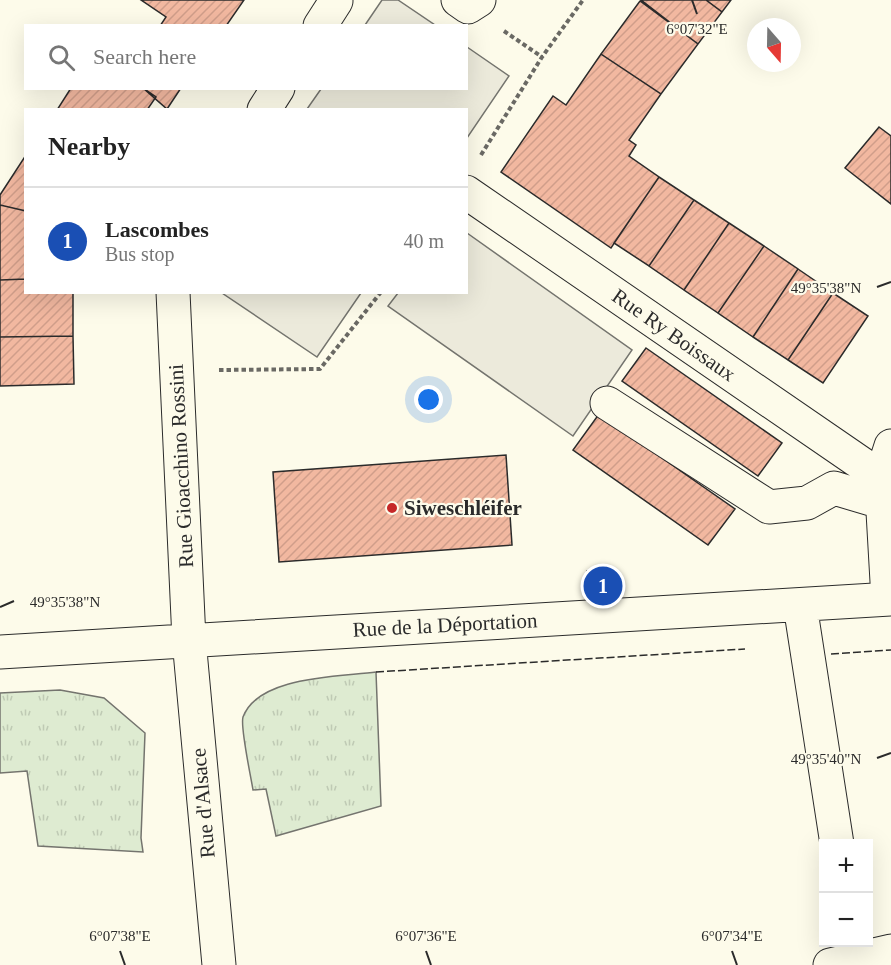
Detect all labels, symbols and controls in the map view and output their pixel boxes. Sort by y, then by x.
north arrow [747,18,801,72]
text: 6°07'32"E [666,21,728,37]
search box [24,24,468,90]
icon: search [45,41,78,74]
text: Search here [93,44,196,69]
text: Nearby [48,132,130,161]
text: Lascombes [105,217,209,242]
text: 1 [63,230,73,252]
text: 40 m [403,230,444,252]
text: Bus stop [105,243,174,265]
text: 49°35'38"N [791,280,861,296]
street label: Rue Ry Boissaux [608,284,741,387]
street label: Rue Gioacchino Rossini [164,363,198,569]
your location [414,385,443,414]
place label: Siweschléifer [404,496,522,520]
marker: Siweschléifer [385,501,399,515]
pin: 1 [584,564,622,608]
text: 49°35'38"N [30,594,100,610]
street label: Rue de la Déportation [352,608,538,642]
street label: Rue d'Alsace [186,747,220,859]
text: 49°35'40"N [791,751,861,767]
map controls [819,839,873,947]
button: + [819,839,873,893]
button: − [819,893,873,947]
text: 6°07'38"E [89,928,151,944]
text: 6°07'36"E [395,928,457,944]
text: 6°07'34"E [701,928,763,944]

